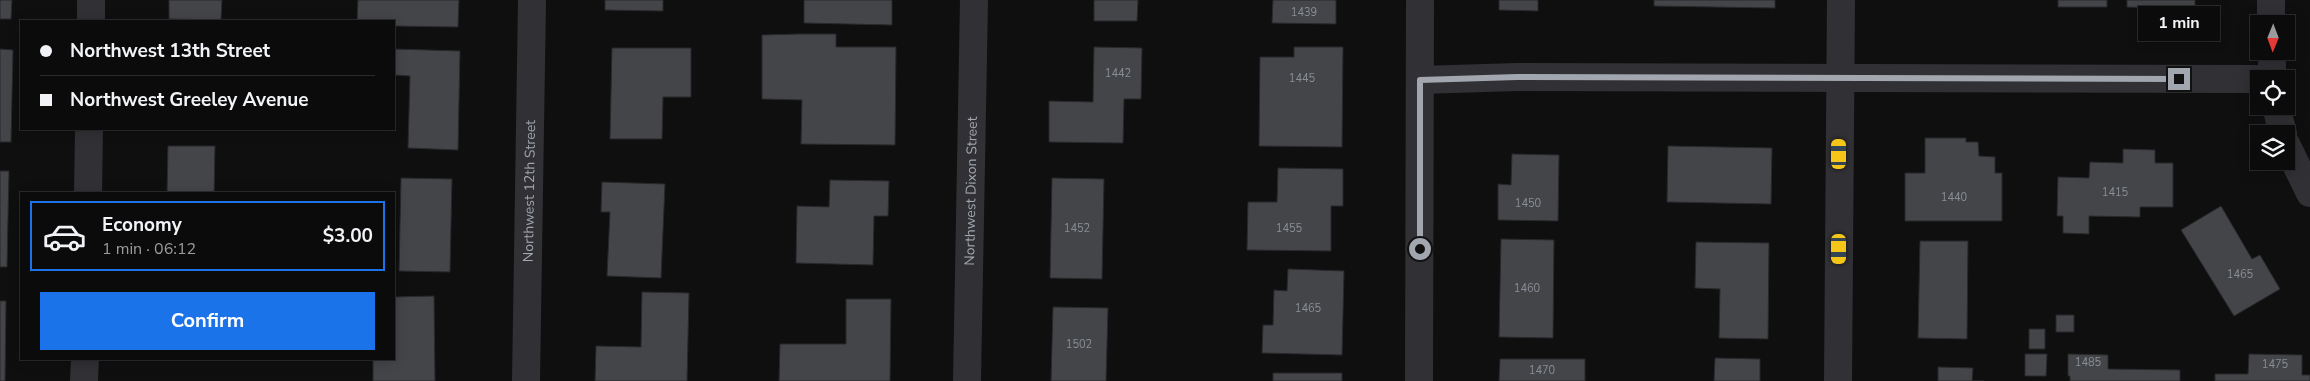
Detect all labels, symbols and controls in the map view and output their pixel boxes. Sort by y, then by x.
house number: 1439 [1291,5,1317,20]
callout: 1 min [2138,7,2220,42]
text: 1 min [2158,12,2200,34]
north arrow [2250,15,2295,60]
map controls [2250,15,2295,170]
text: Northwest 13th Street [70,38,270,64]
house number: 1442 [1105,66,1131,81]
route end [2168,68,2190,90]
button: locate [2250,70,2295,115]
house number: 1445 [1289,71,1316,86]
text: Northwest Greeley Avenue [70,87,309,113]
street label: Northwest Dixon Street [960,116,981,266]
street label: Northwest 12th Street [518,120,540,262]
button: layers [2250,125,2295,170]
car [1831,139,1846,169]
house number: 1415 [2102,185,2129,200]
house number: 1440 [1941,190,1968,205]
house number: 1450 [1515,196,1542,211]
text: Economy [102,212,182,238]
icon: car [42,214,87,259]
house number: 1452 [1064,221,1090,236]
house number: 1455 [1276,221,1303,236]
text: $3.00 [323,223,373,249]
car [1831,234,1846,264]
text: 1 min · 06:12 [102,238,196,260]
route start [1409,238,1431,260]
house number: 1465 [2227,267,2254,282]
house number: 1460 [1514,281,1541,296]
button: Confirm [40,292,375,350]
house number: 1465 [1295,301,1322,316]
house number: 1502 [1066,337,1092,352]
house number: 1485 [2075,355,2102,370]
house number: 1475 [2262,357,2289,372]
house number: 1470 [1529,363,1556,378]

